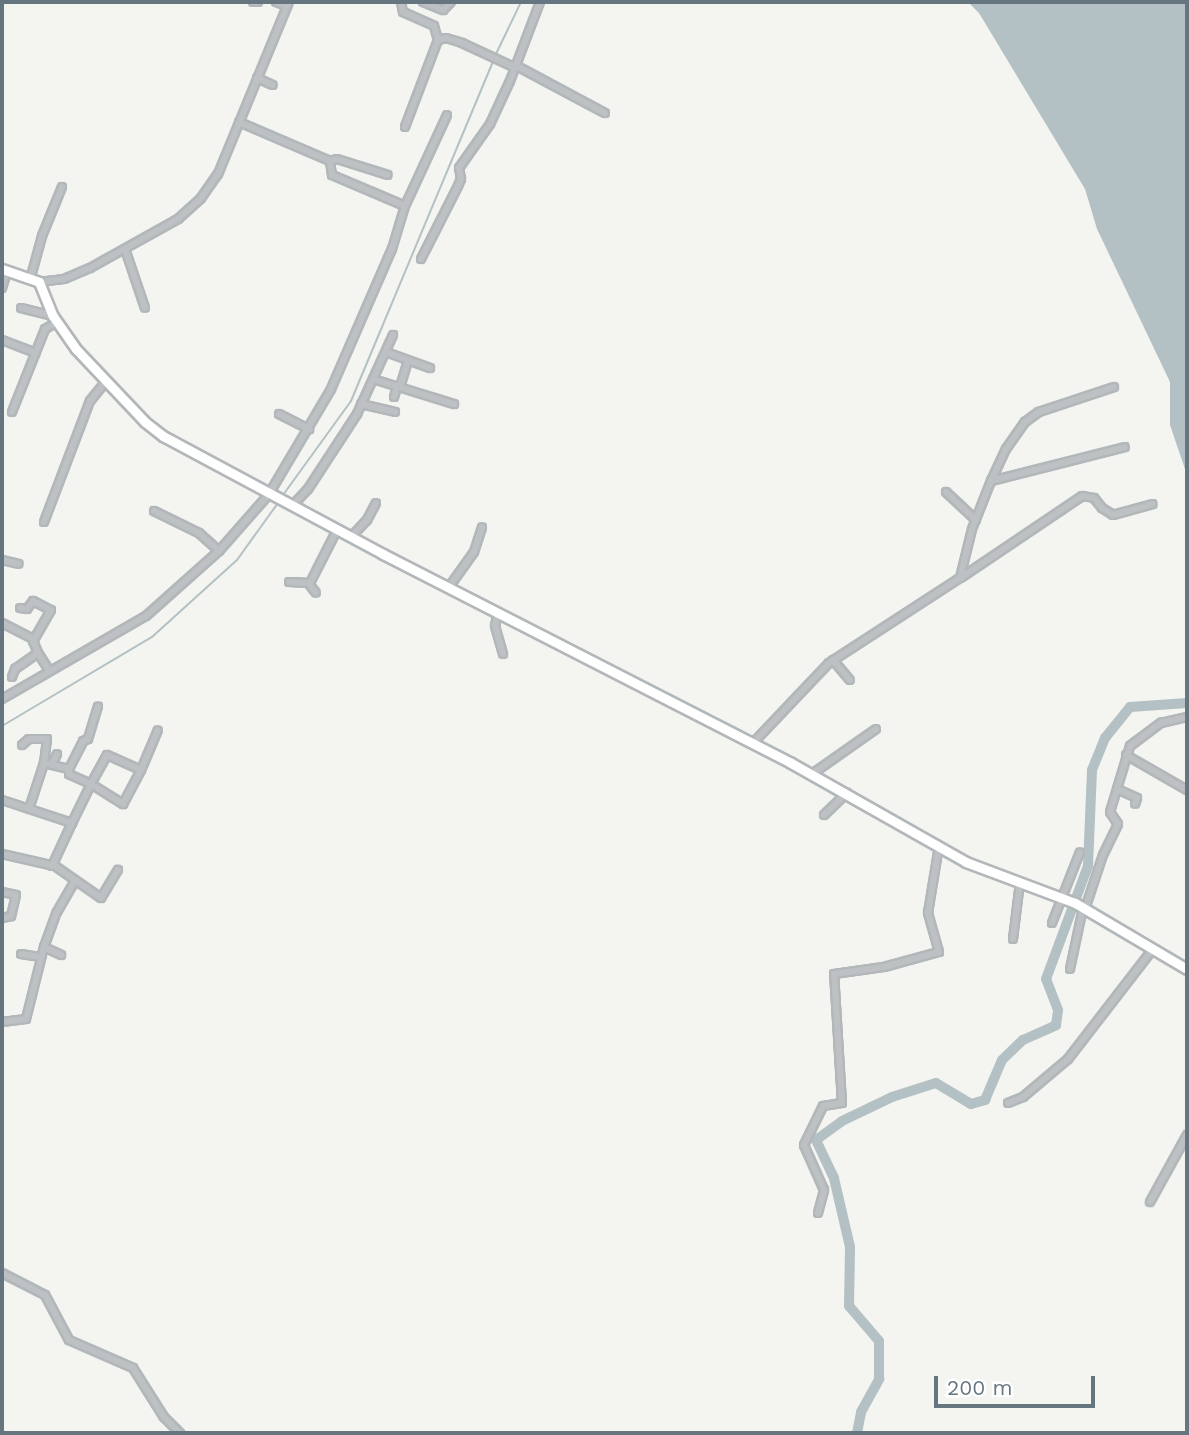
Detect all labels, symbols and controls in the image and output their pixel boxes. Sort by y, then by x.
scale bar [937,1362,1098,1406]
text: 200 m [947,1375,1013,1400]

